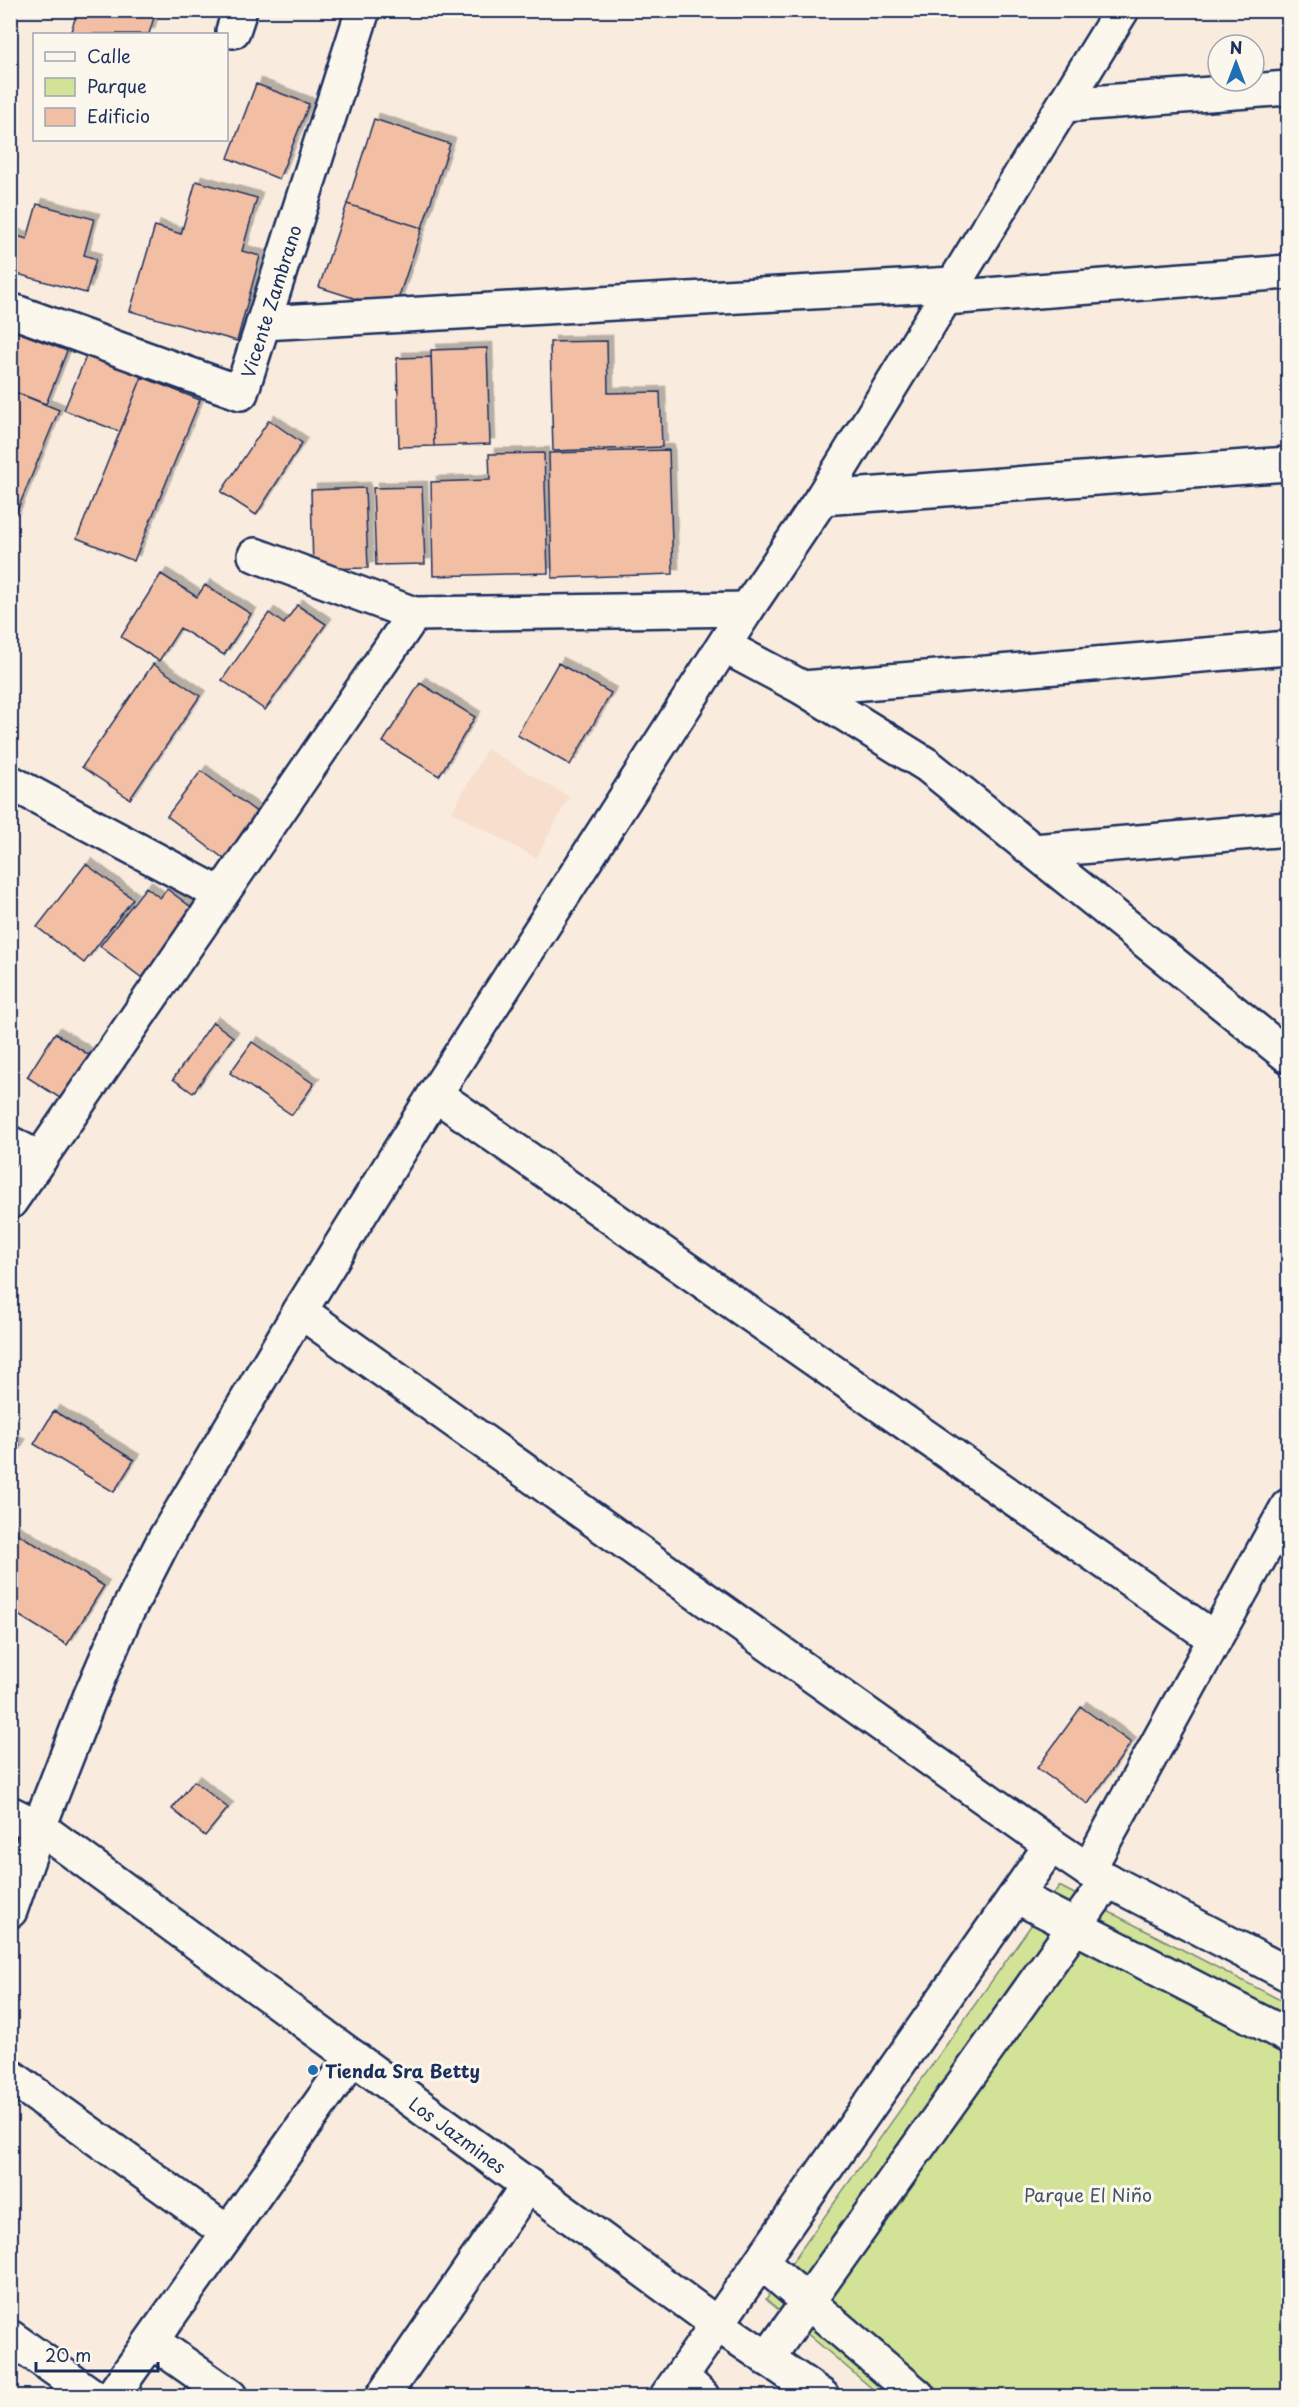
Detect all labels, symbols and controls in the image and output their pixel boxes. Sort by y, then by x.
legend [33,33,228,141]
north arrow [1206,33,1266,93]
text: N [1230,35,1242,59]
text: Calle [87,42,131,69]
text: Parque [87,72,147,99]
text: Edificio [87,102,150,129]
street label: Vicente Zambrano [233,221,307,381]
place label: Tienda Sra Betty [325,2057,480,2084]
marker: Tienda Sra Betty [306,2063,320,2077]
street label: Los Jazmines [404,2090,512,2179]
park label: Parque El Niño [1024,2181,1152,2208]
scale bar [36,2335,158,2373]
text: 20 m [45,2341,91,2368]

